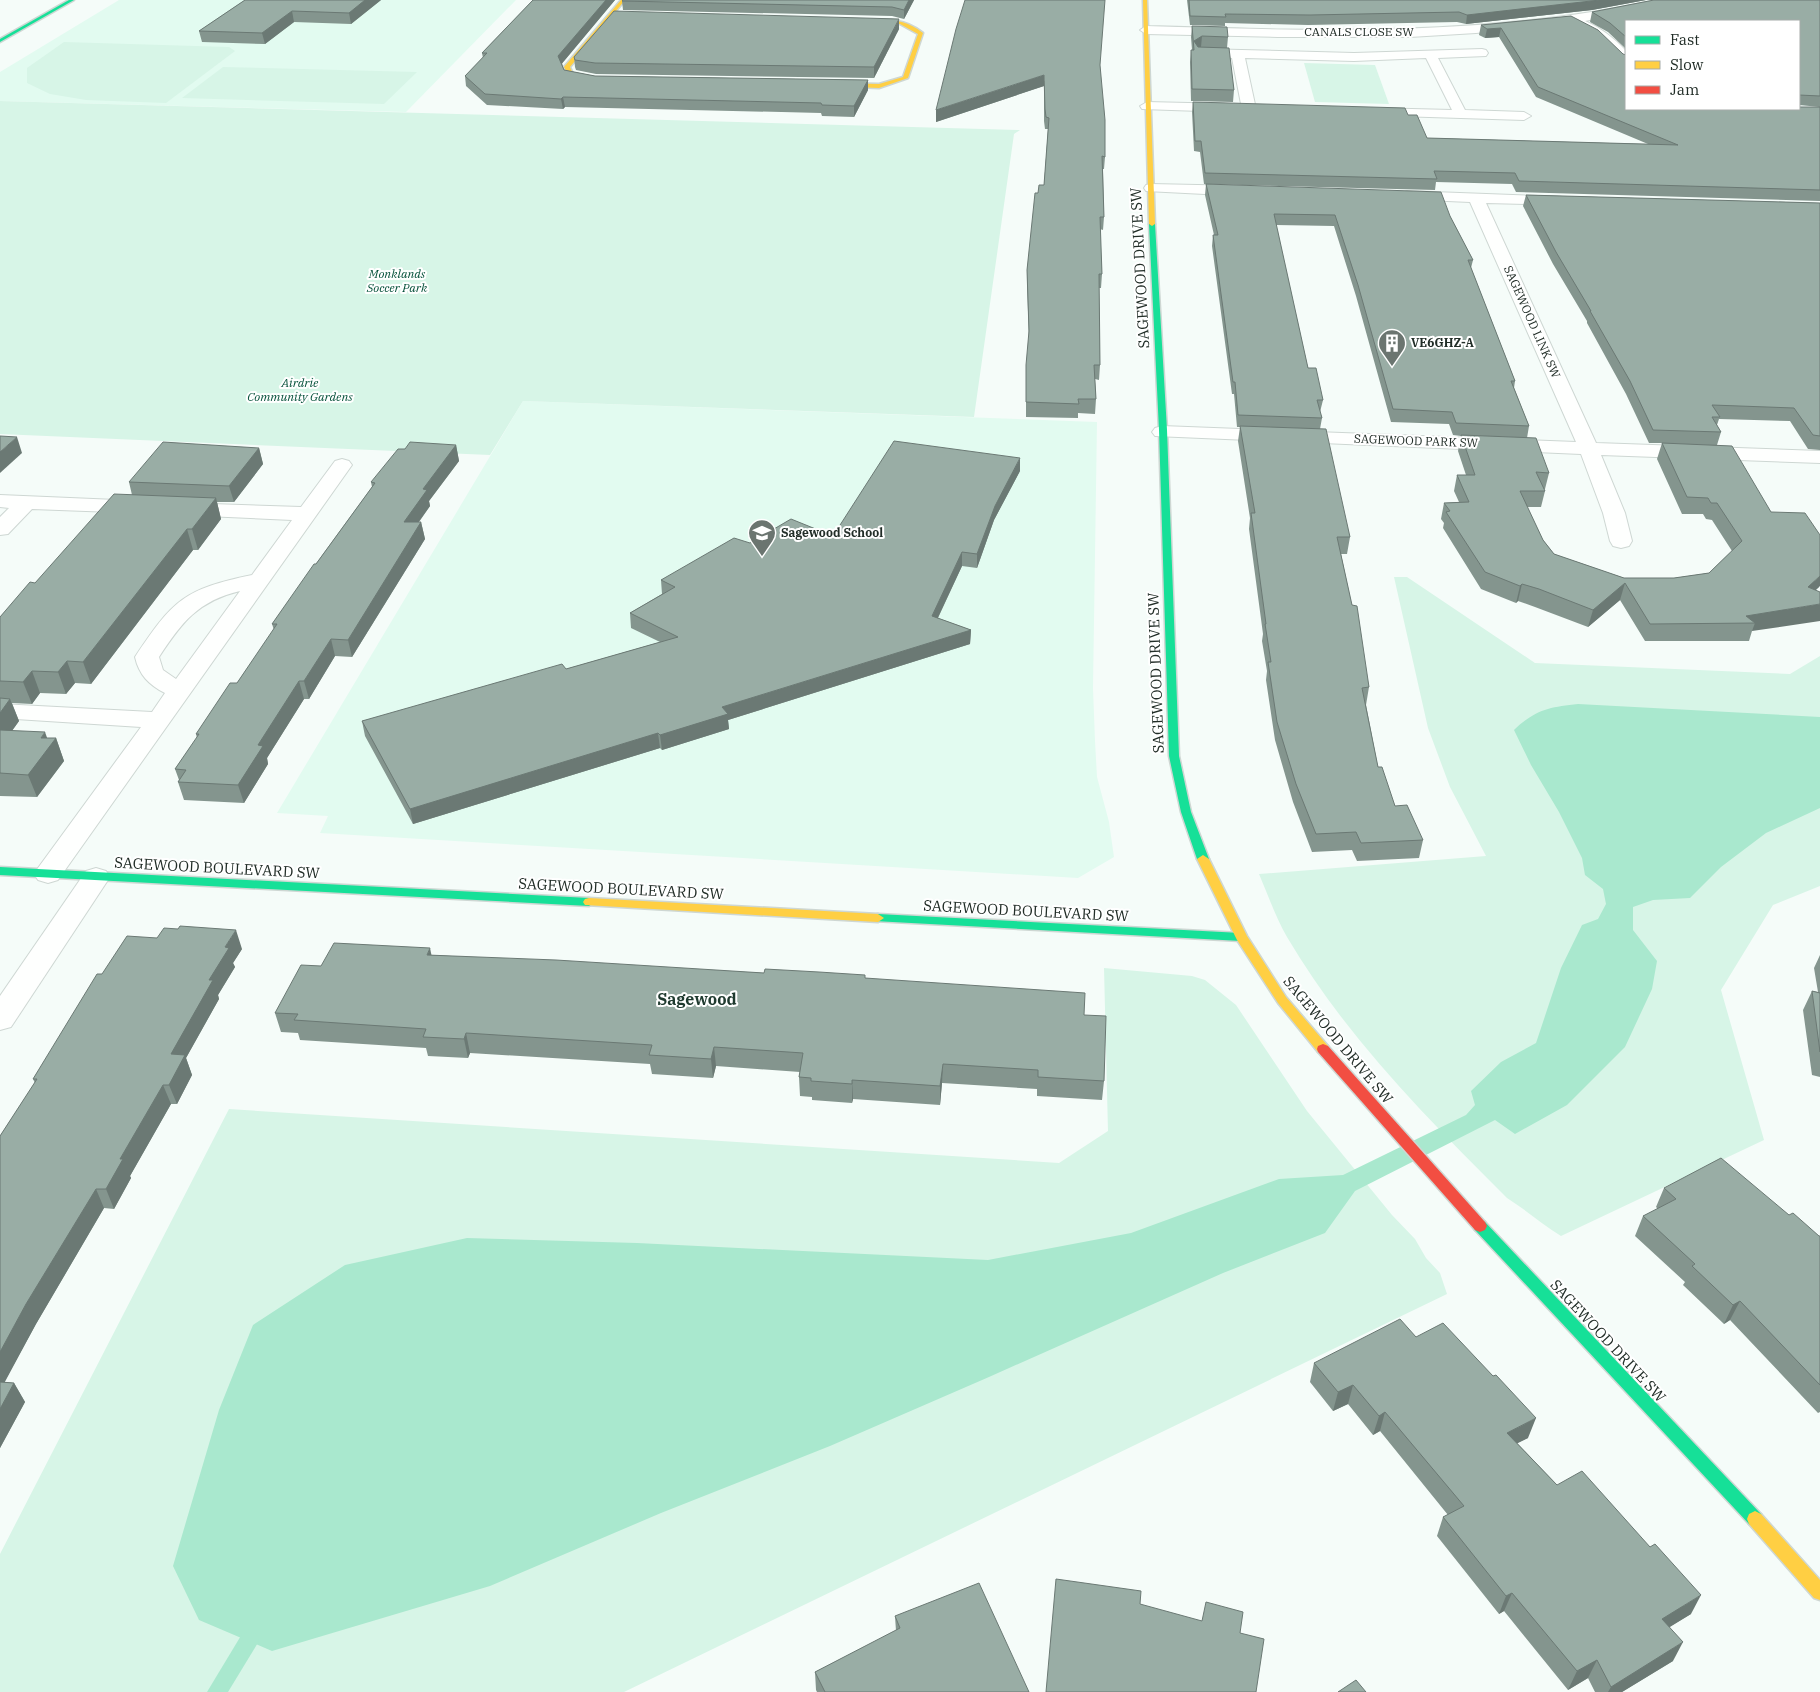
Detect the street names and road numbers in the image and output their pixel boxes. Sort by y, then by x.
street label: CANALS CLOSE SW [1304,24,1414,39]
street label: SAGEWOOD DRIVE SW [1126,187,1153,349]
street label: SAGEWOOD LINK SW [1501,263,1564,381]
street label: SAGEWOOD PARK SW [1354,431,1479,450]
street label: SAGEWOOD DRIVE SW [1143,592,1168,754]
street label: SAGEWOOD BOULEVARD SW [114,853,321,882]
street label: SAGEWOOD BOULEVARD SW [518,874,725,903]
street label: SAGEWOOD BOULEVARD SW [923,896,1130,925]
street label: SAGEWOOD DRIVE SW [1279,972,1398,1108]
street label: SAGEWOOD DRIVE SW [1546,1275,1671,1406]

